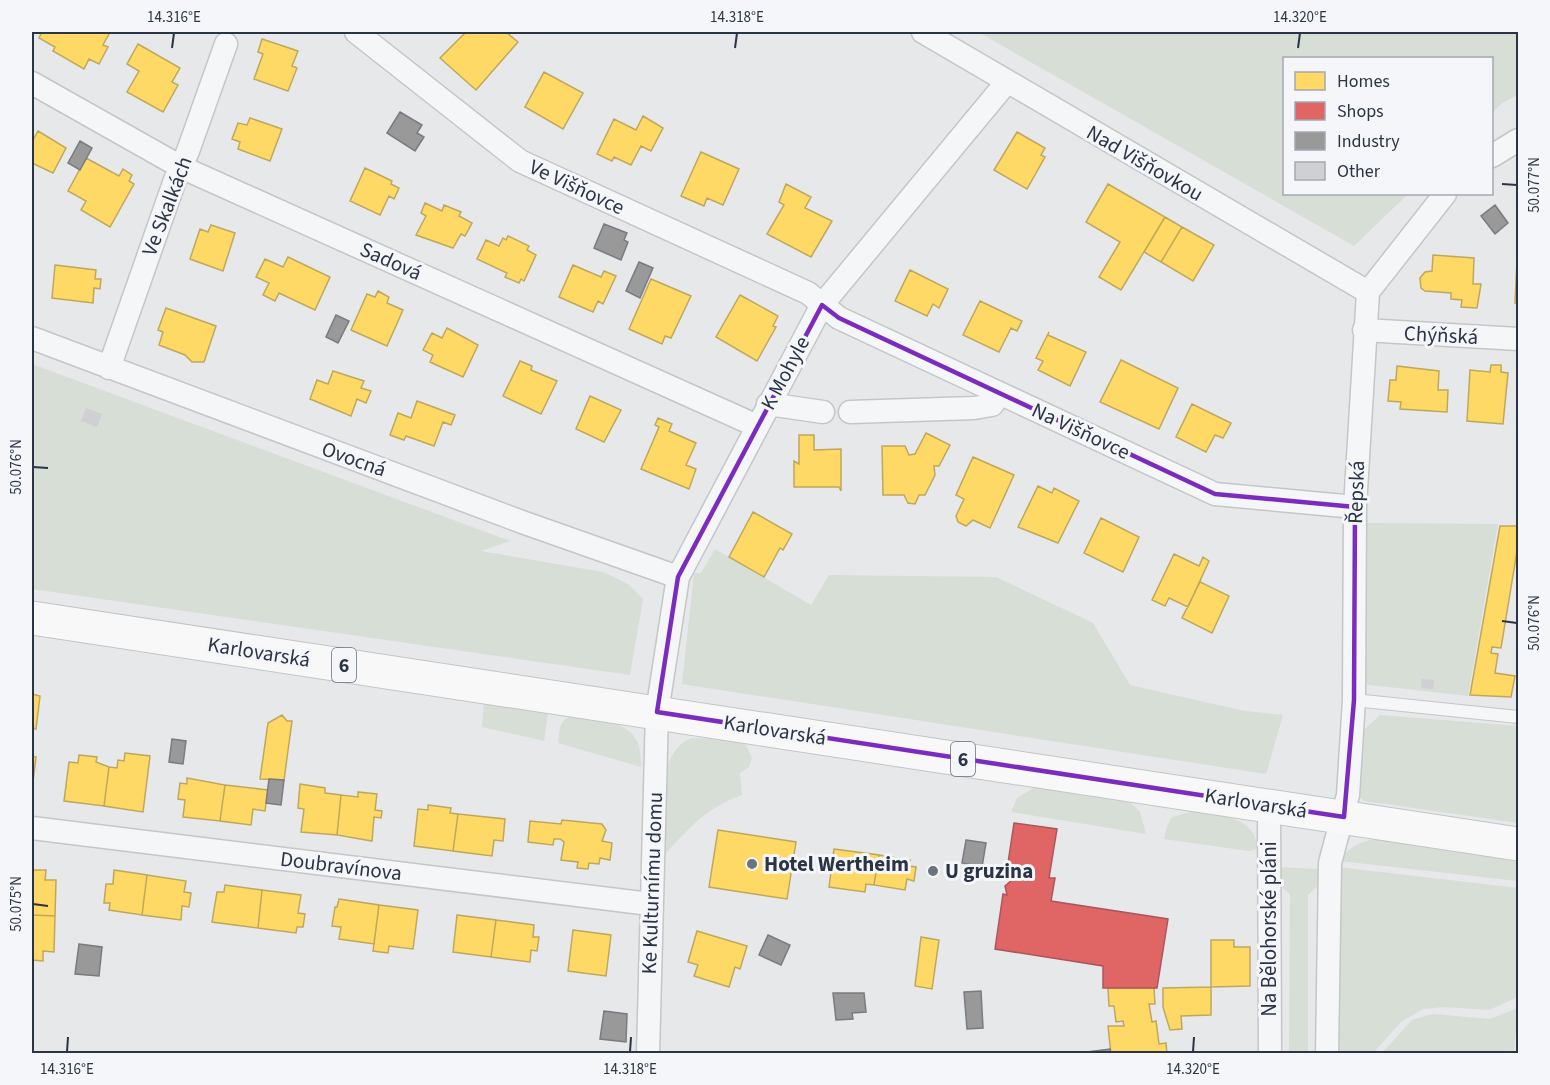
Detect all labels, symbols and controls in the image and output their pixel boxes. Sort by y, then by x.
text: 14.316°E [147,7,201,28]
text: 14.318°E [710,7,764,28]
text: 14.320°E [1273,7,1327,28]
legend [1283,57,1493,195]
text: Homes [1337,69,1390,94]
text: Shops [1337,99,1384,124]
street label: Nad Višňovkou [1081,117,1209,209]
text: Industry [1337,129,1400,154]
street label: Ve Skalkách [134,152,200,260]
street label: Ve Višňovce [524,152,630,222]
text: 50.077°N [1524,157,1545,213]
text: Other [1337,159,1381,184]
street label: Sadová [355,234,427,288]
street label: Chýňská [1403,318,1479,352]
street label: K Mohyle [753,331,817,415]
street label: Na Višňovce [1027,395,1135,467]
street label: Ovocná [318,433,390,485]
text: 50.076°N [6,439,27,495]
street label: Řepská [1340,460,1372,524]
text: 50.076°N [1524,595,1545,651]
street label: Karlovarská [206,629,312,675]
road number: 6 [332,648,356,682]
street label: Karlovarská [722,707,828,753]
road number: 6 [951,742,975,776]
street label: Karlovarská [1203,780,1309,826]
street label: Ke Kulturnímu domu [634,791,670,975]
street label: Na Bělohorské pláni [1254,841,1284,1017]
street label: Doubravínova [278,844,404,888]
place label: Hotel Wertheim [764,849,909,879]
place label: U gruzina [945,856,1033,886]
marker: Hotel Wertheim [745,857,759,871]
marker: U gruzina [926,864,940,878]
text: 50.075°N [6,876,27,932]
text: 14.316°E [40,1059,94,1080]
text: 14.318°E [603,1059,657,1080]
text: 14.320°E [1166,1059,1220,1080]

